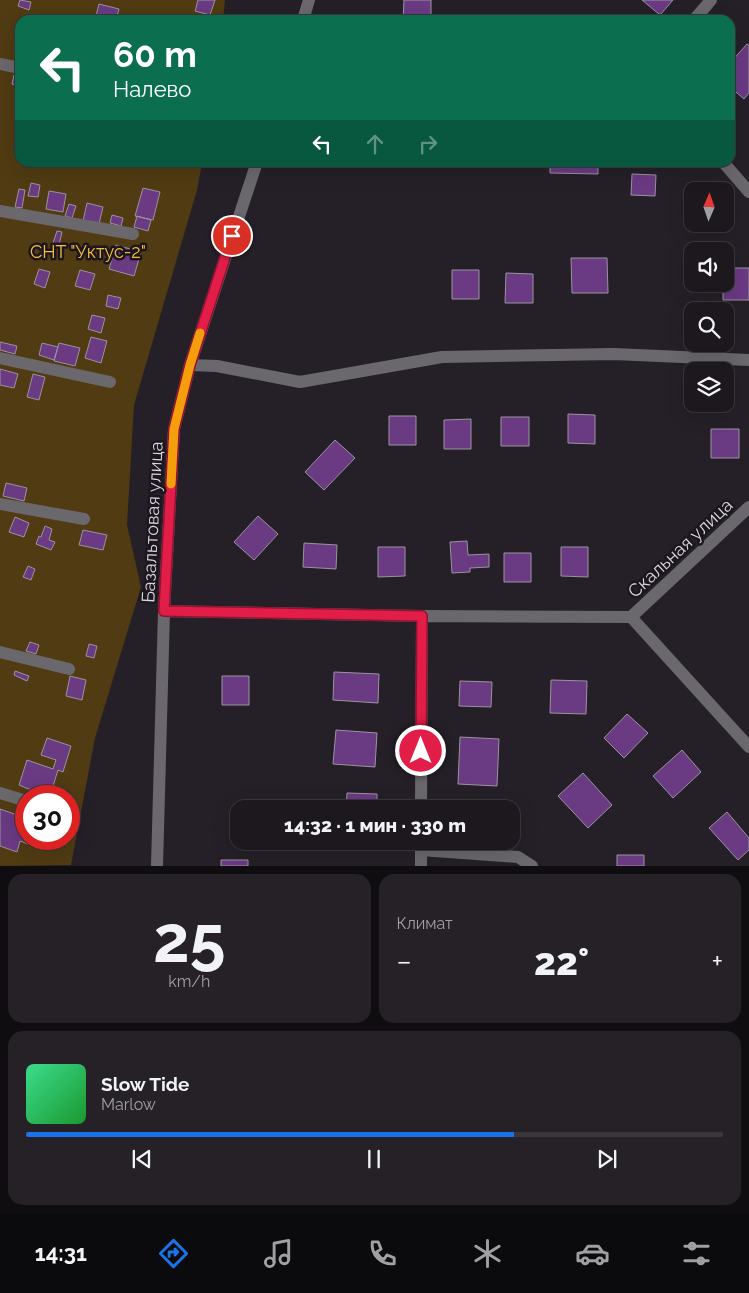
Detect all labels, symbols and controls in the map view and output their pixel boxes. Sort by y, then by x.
text: 60 m [113,34,197,75]
icon: left [30,35,95,100]
text: Налево [113,76,191,102]
icon: left [308,130,336,158]
icon: ahead [361,130,389,158]
icon: right [414,130,442,158]
north arrow [684,182,734,232]
map controls [684,182,734,412]
pin [211,215,253,257]
icon: arrive [218,222,246,250]
park label: СНТ "Уктус-2" [30,241,146,262]
button: sound [684,242,734,292]
button: search [684,302,734,352]
button: layers [684,362,734,412]
street label: Базальтовая улица [137,441,167,603]
street label: Скальная улица [623,494,737,602]
position arrow [394,724,446,776]
speed limit sign: 30 [15,785,80,850]
text: 14:32 · 1 мин · 330 m [284,814,466,836]
text: 25 [153,901,226,977]
text: Климат [397,914,453,933]
text: 22° [534,939,589,984]
text: − [397,945,412,978]
text: + [711,945,723,978]
text: km/h [168,972,210,991]
text: Slow Tide [101,1073,190,1095]
text: Marlow [101,1095,156,1114]
icon: previous [128,1145,156,1173]
icon: pause [360,1145,388,1173]
icon: next [593,1145,621,1173]
icon: directions [156,1236,191,1271]
icon: music [261,1236,296,1271]
icon: phone [365,1236,400,1271]
icon: climate [470,1236,505,1271]
icon: car [575,1236,610,1271]
icon: filters [679,1236,714,1271]
text: 14:31 [35,1240,87,1266]

